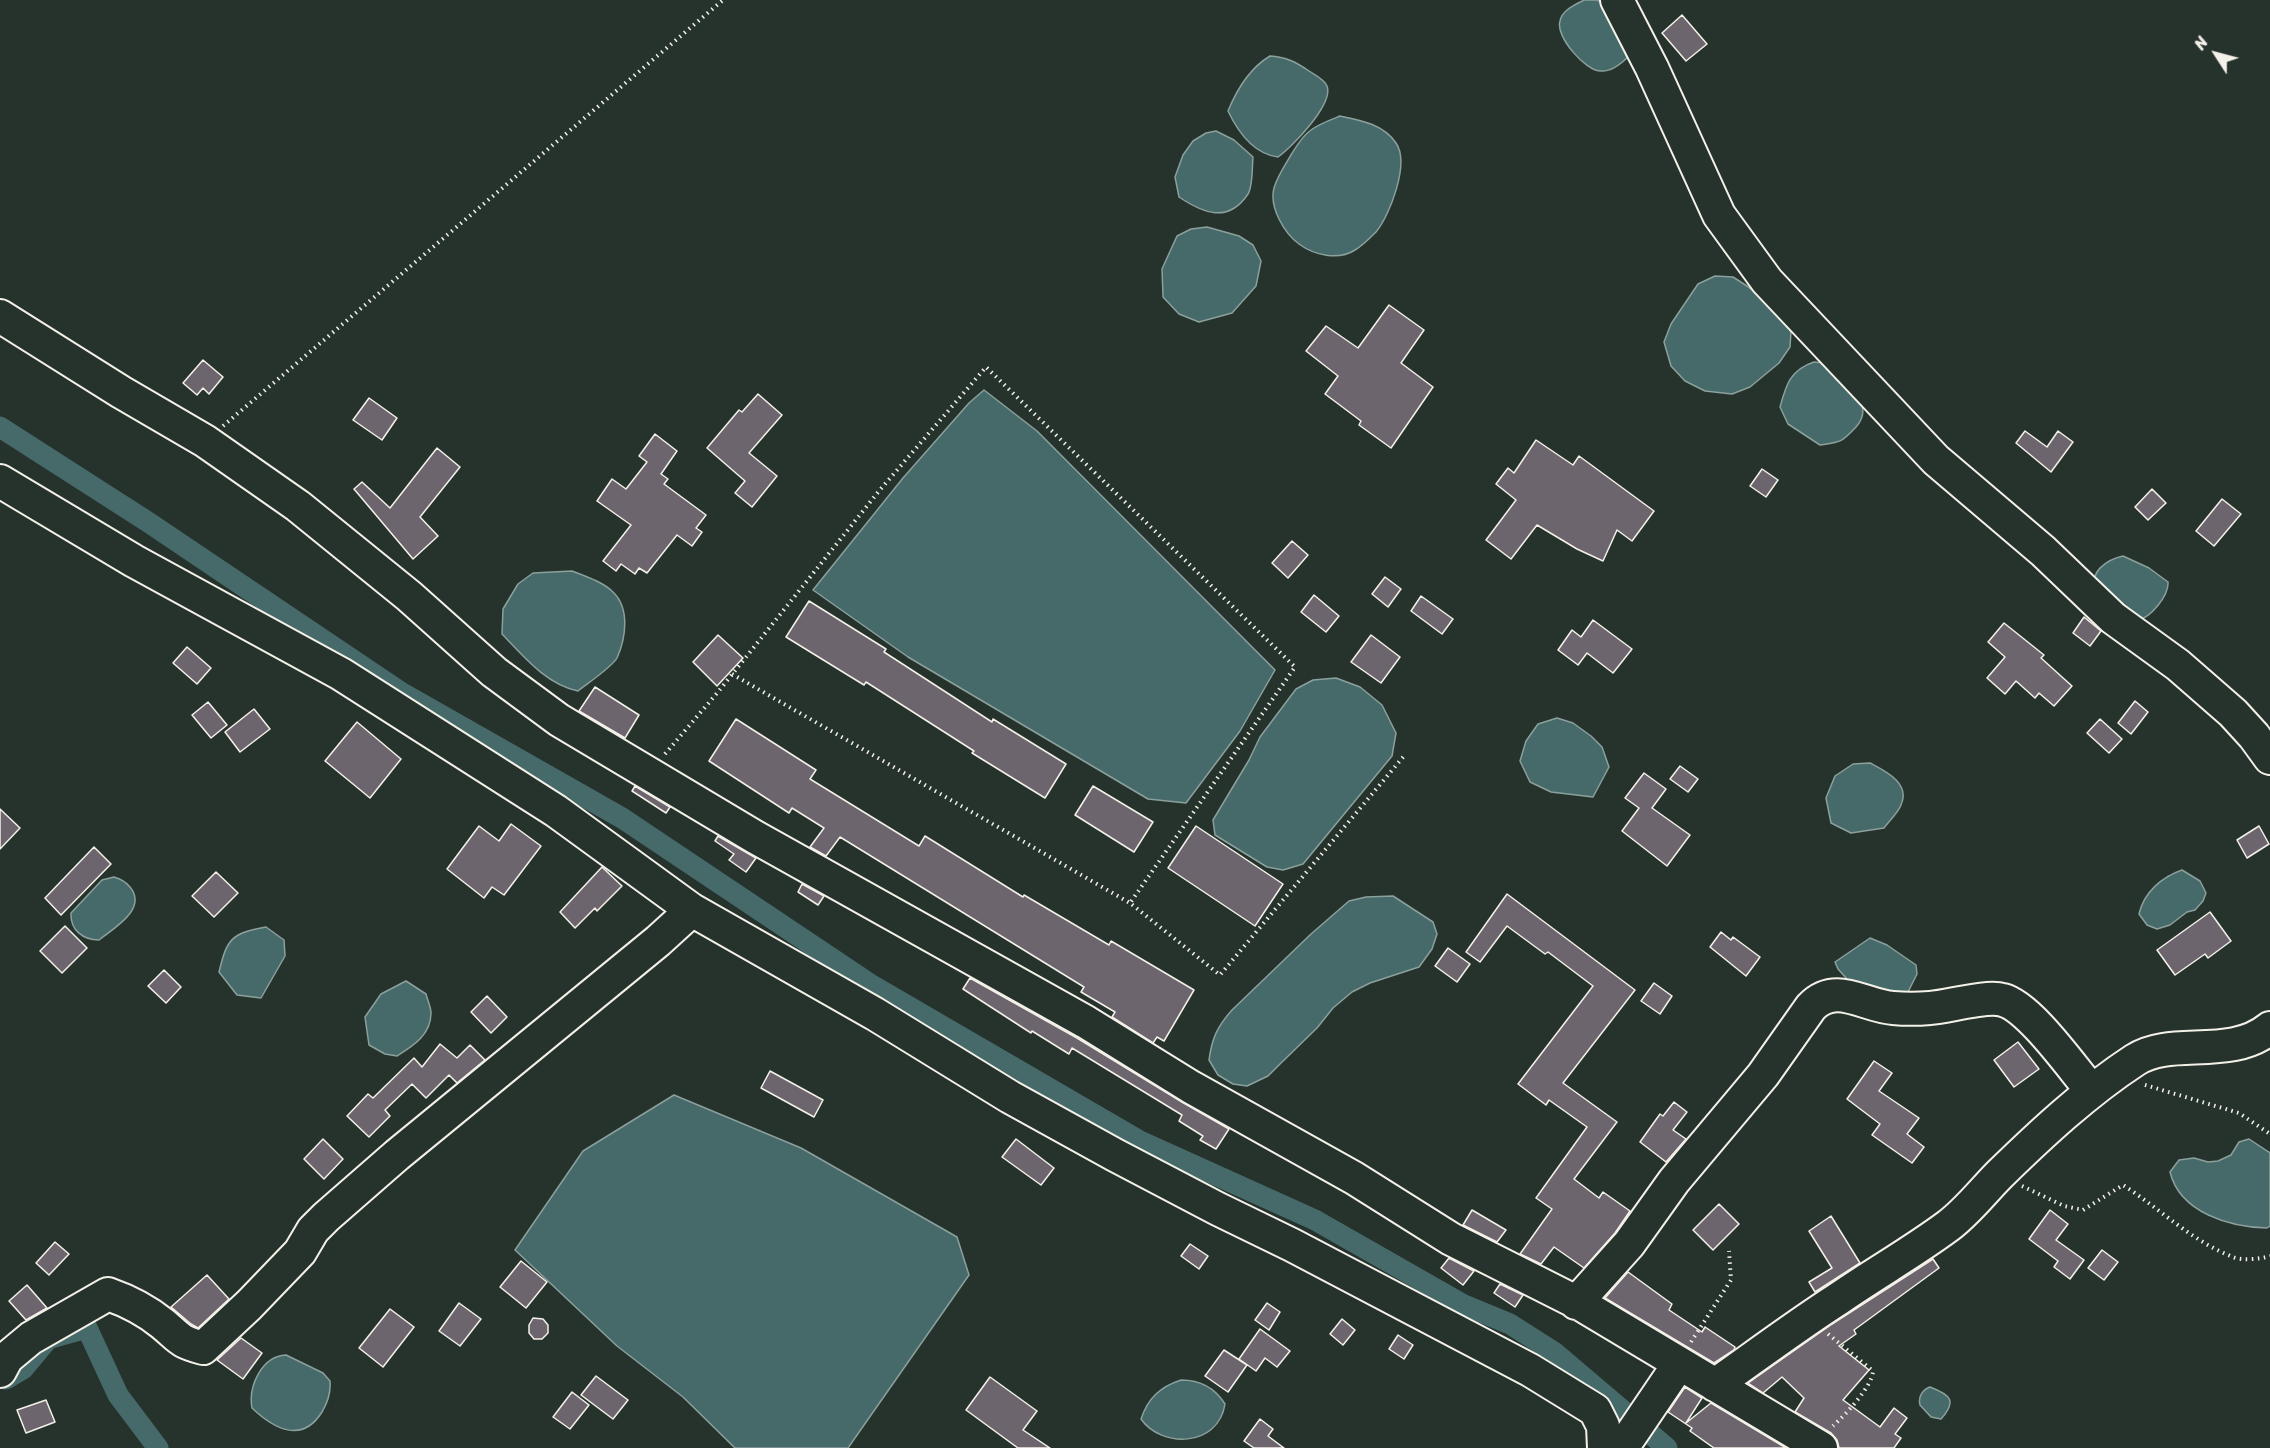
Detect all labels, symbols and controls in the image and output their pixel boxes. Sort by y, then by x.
north arrow [2186,24,2246,84]
text: N [2186,30,2216,56]

